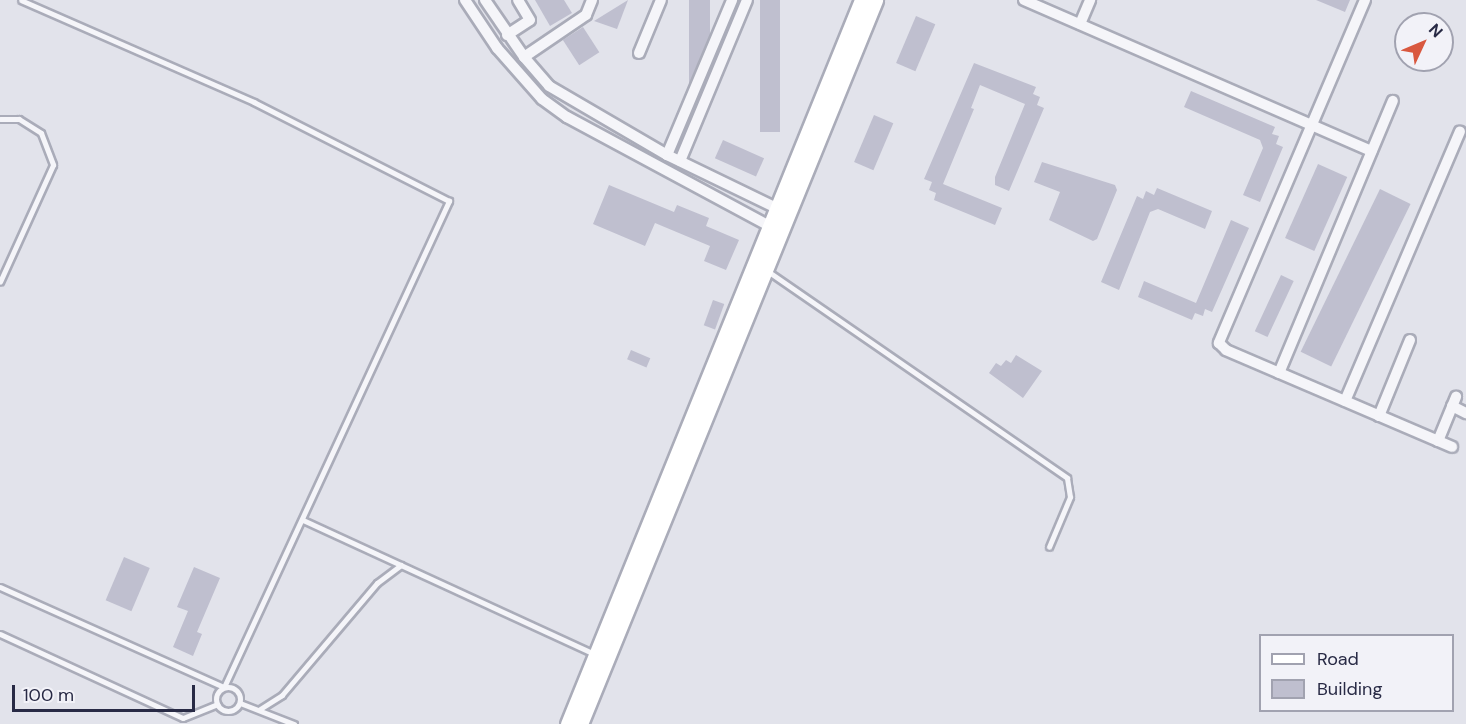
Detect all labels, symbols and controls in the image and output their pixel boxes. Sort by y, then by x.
north arrow [1394,12,1454,72]
text: N [1424,19,1447,42]
legend [1259,634,1454,712]
text: Road [1317,647,1359,671]
scale bar [15,673,198,711]
text: Building [1317,677,1382,701]
text: 100 m [23,683,74,707]

